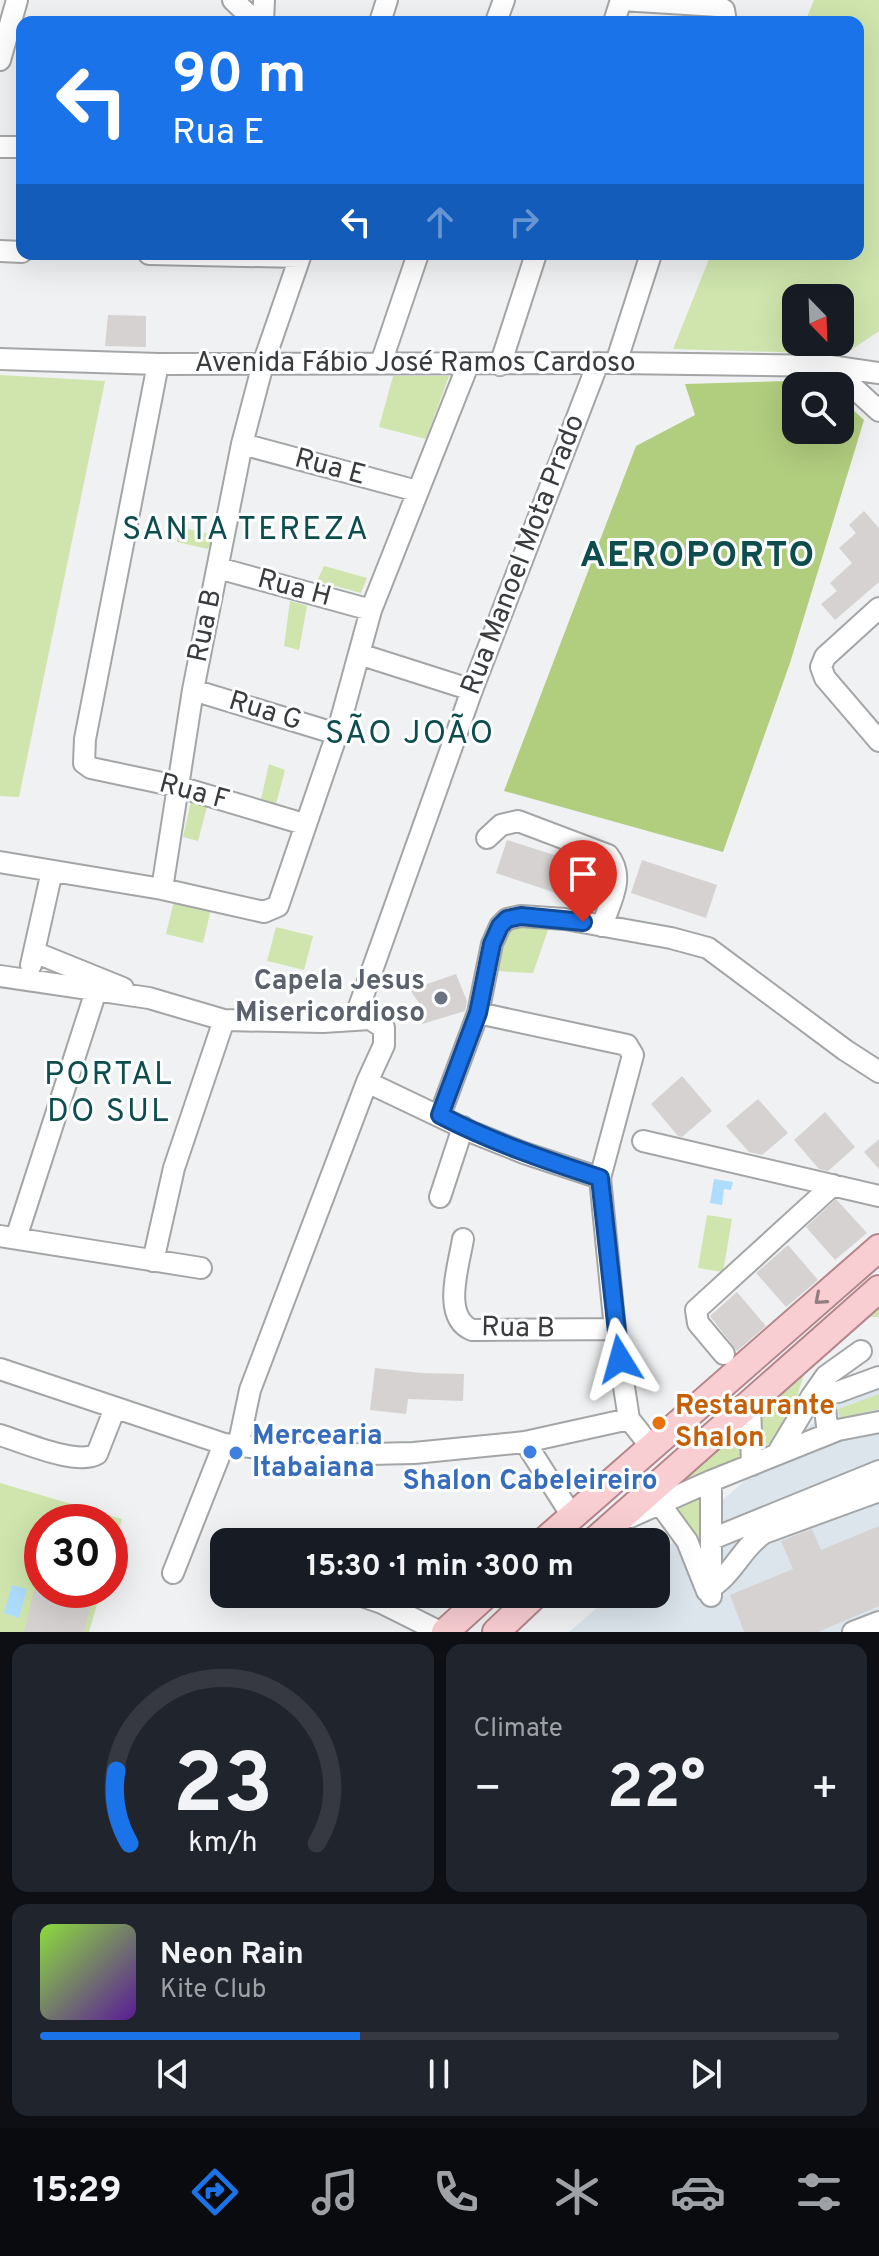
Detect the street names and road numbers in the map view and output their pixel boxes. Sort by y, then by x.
street label: Avenida Fábio José Ramos Cardoso [194,346,636,382]
street label: Rua Manoel Mota Prado [454,410,594,700]
street label: Rua E [290,441,370,495]
street label: Rua H [253,562,335,616]
street label: Rua B [181,586,231,666]
street label: Rua G [224,684,306,740]
street label: Rua F [155,766,233,820]
street label: Rua B [481,1310,555,1348]

